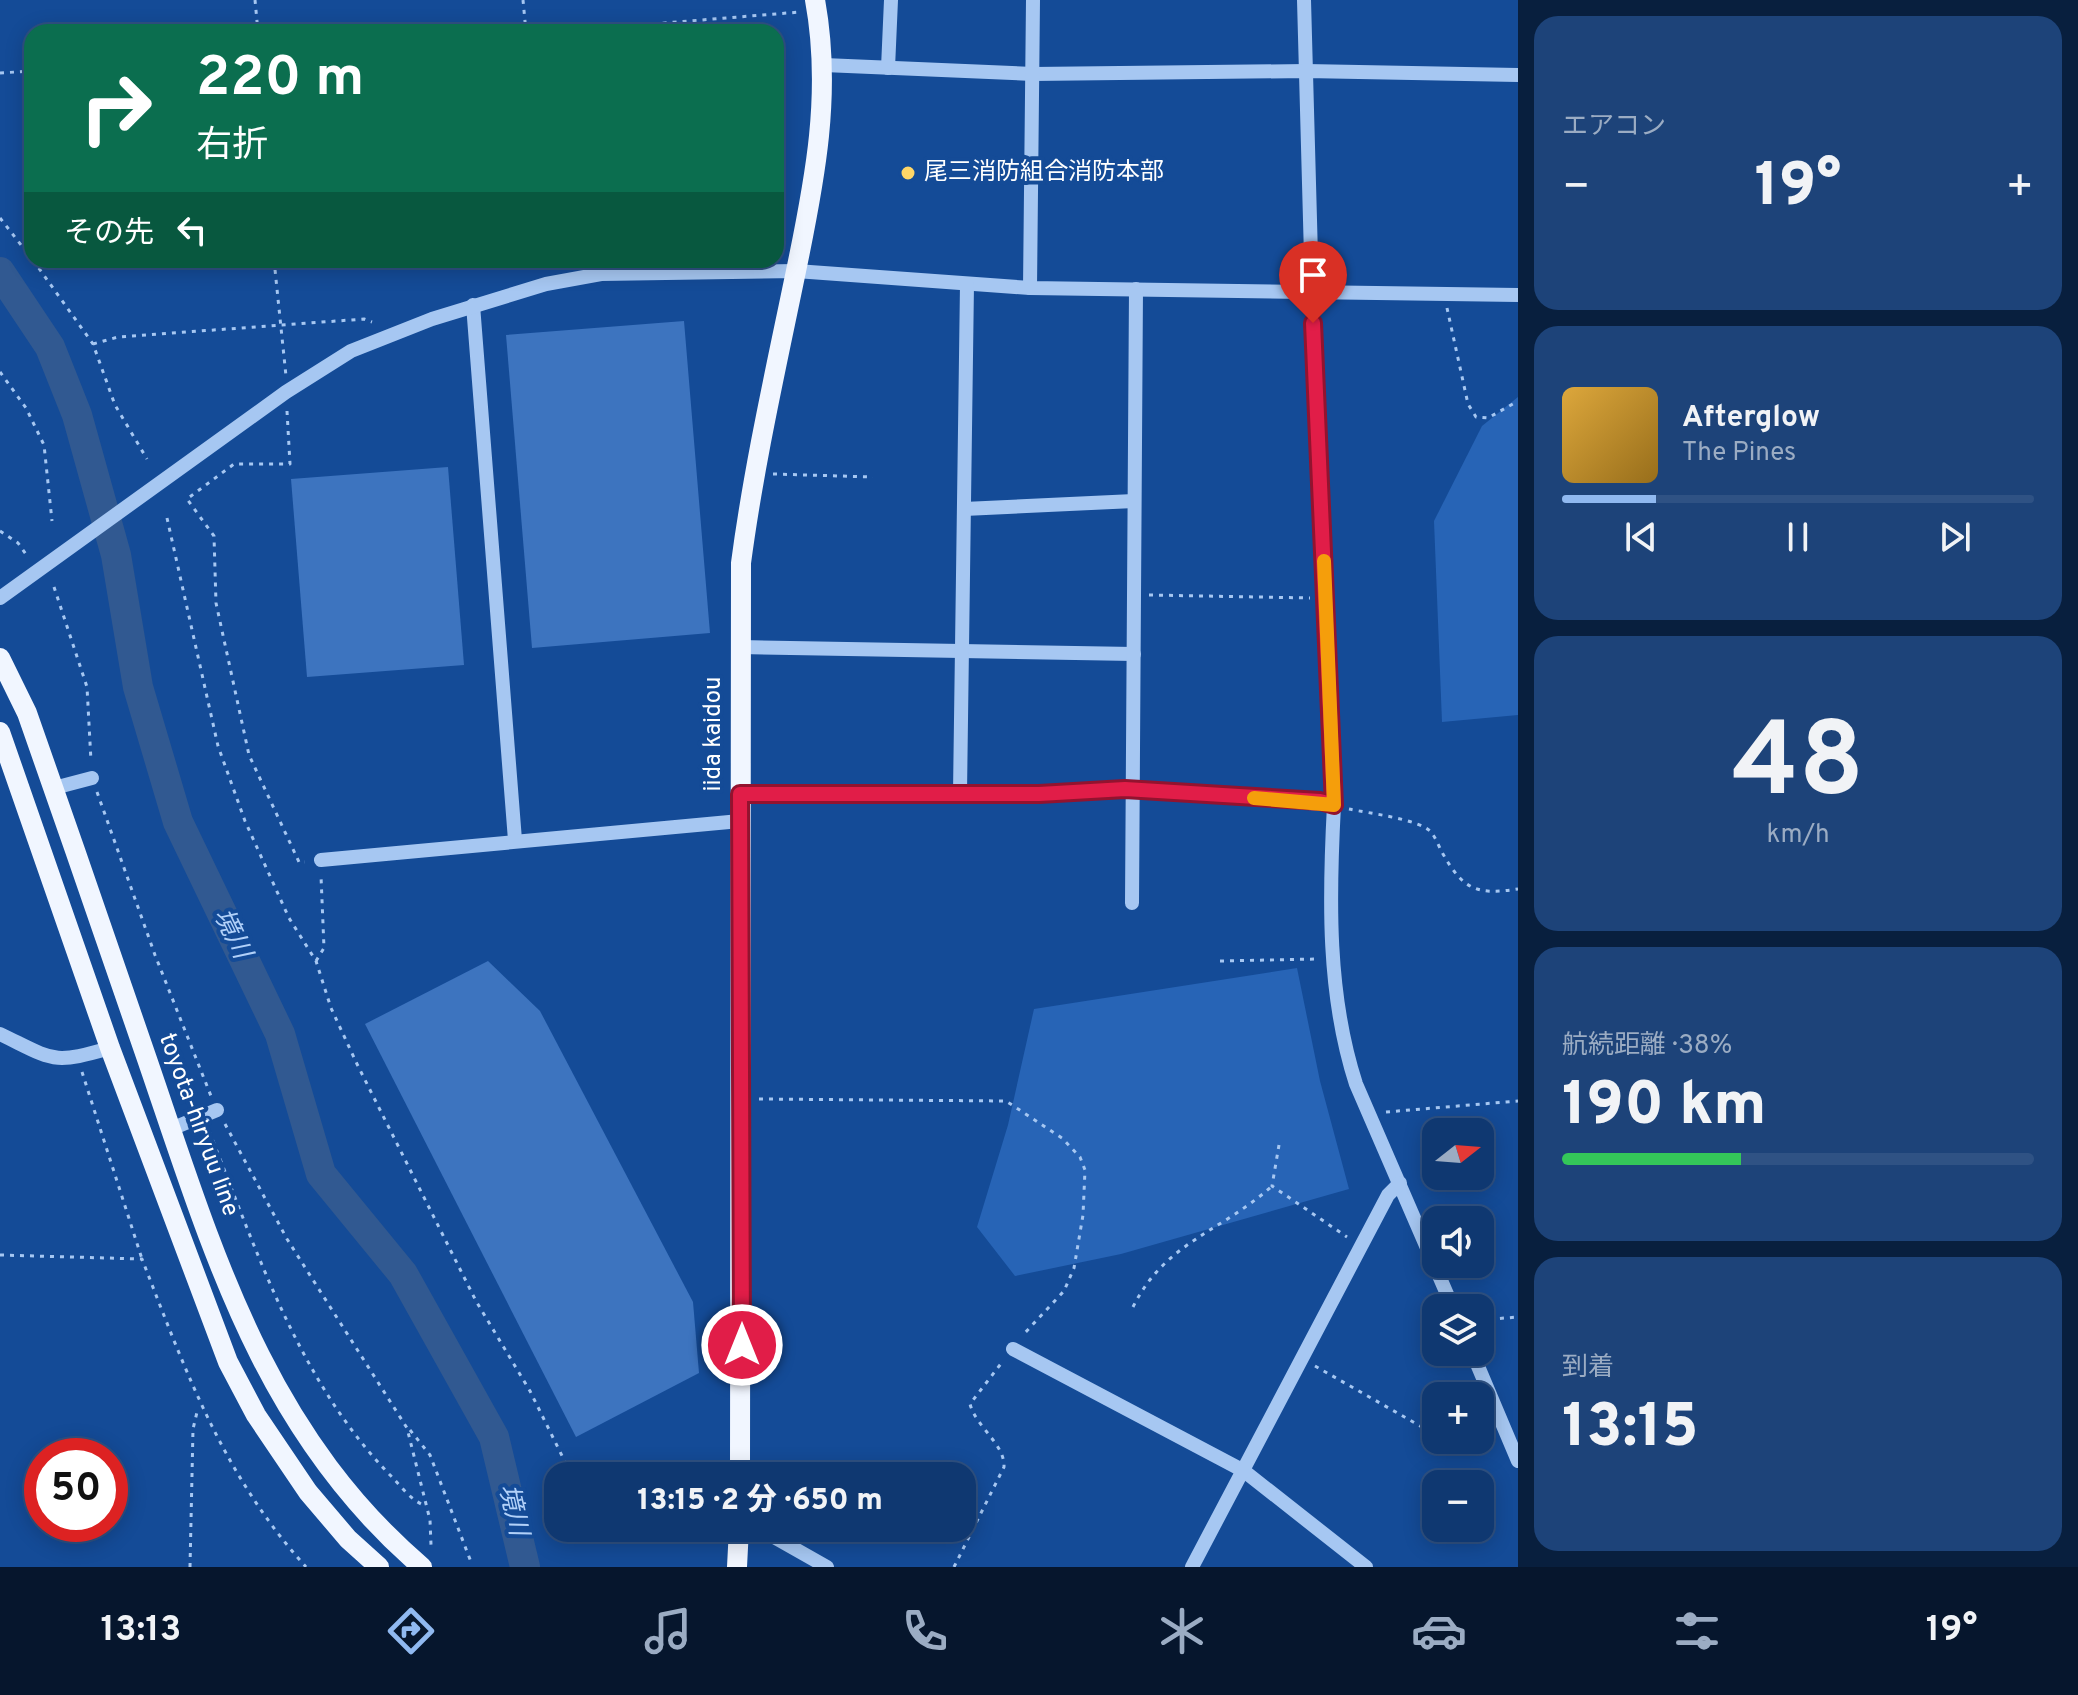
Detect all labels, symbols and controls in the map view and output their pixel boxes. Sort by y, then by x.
text: 220 m [196,45,364,115]
icon: right [64,56,168,160]
text: エアコン [1562,111,1666,144]
text: 右折 [196,124,268,170]
text: 19° [1755,151,1841,227]
place label: 尾三消防組合消防本部 [924,158,1164,188]
text: − [1562,161,1590,217]
text: + [2006,161,2034,217]
marker: 尾三消防組合消防本部 [899,164,917,182]
icon: left [170,208,214,252]
text: その先 [64,216,154,253]
pin [1279,241,1347,323]
icon: arrive [1291,253,1335,297]
text: Afterglow [1682,400,1820,437]
text: The Pines [1682,437,1796,470]
icon: previous [1619,515,1663,559]
icon: pause [1776,515,1820,559]
icon: next [1933,515,1977,559]
street label: iida kaidou [699,676,729,792]
text: 48 [1732,701,1864,833]
text: km/h [1766,819,1830,852]
water label: 境川 [205,903,259,967]
street label: toyota-hiryuu line [151,1029,245,1221]
text: 航続距離 · 38% [1562,1030,1732,1063]
text: 190 km [1562,1070,1767,1146]
north arrow [1422,1118,1494,1190]
map controls [1422,1118,1494,1542]
button: sound [1422,1206,1494,1278]
button: layers [1422,1294,1494,1366]
position arrow [700,1303,784,1387]
text: 到着 [1562,1352,1614,1385]
button: + [1422,1382,1494,1454]
text: 13:15 [1562,1392,1698,1468]
speed limit sign: 50 [24,1438,128,1542]
button: − [1422,1470,1494,1542]
water label: 境川 [490,1481,535,1542]
text: 13:15 · 2 分 · 650 m [637,1483,883,1520]
icon: directions [383,1603,439,1659]
icon: music [640,1603,696,1659]
icon: phone [897,1603,953,1659]
icon: climate [1154,1603,1210,1659]
icon: car [1411,1603,1467,1659]
icon: filters [1669,1603,1725,1659]
text: 13:13 [101,1608,181,1654]
text: 19° [1926,1608,1977,1654]

